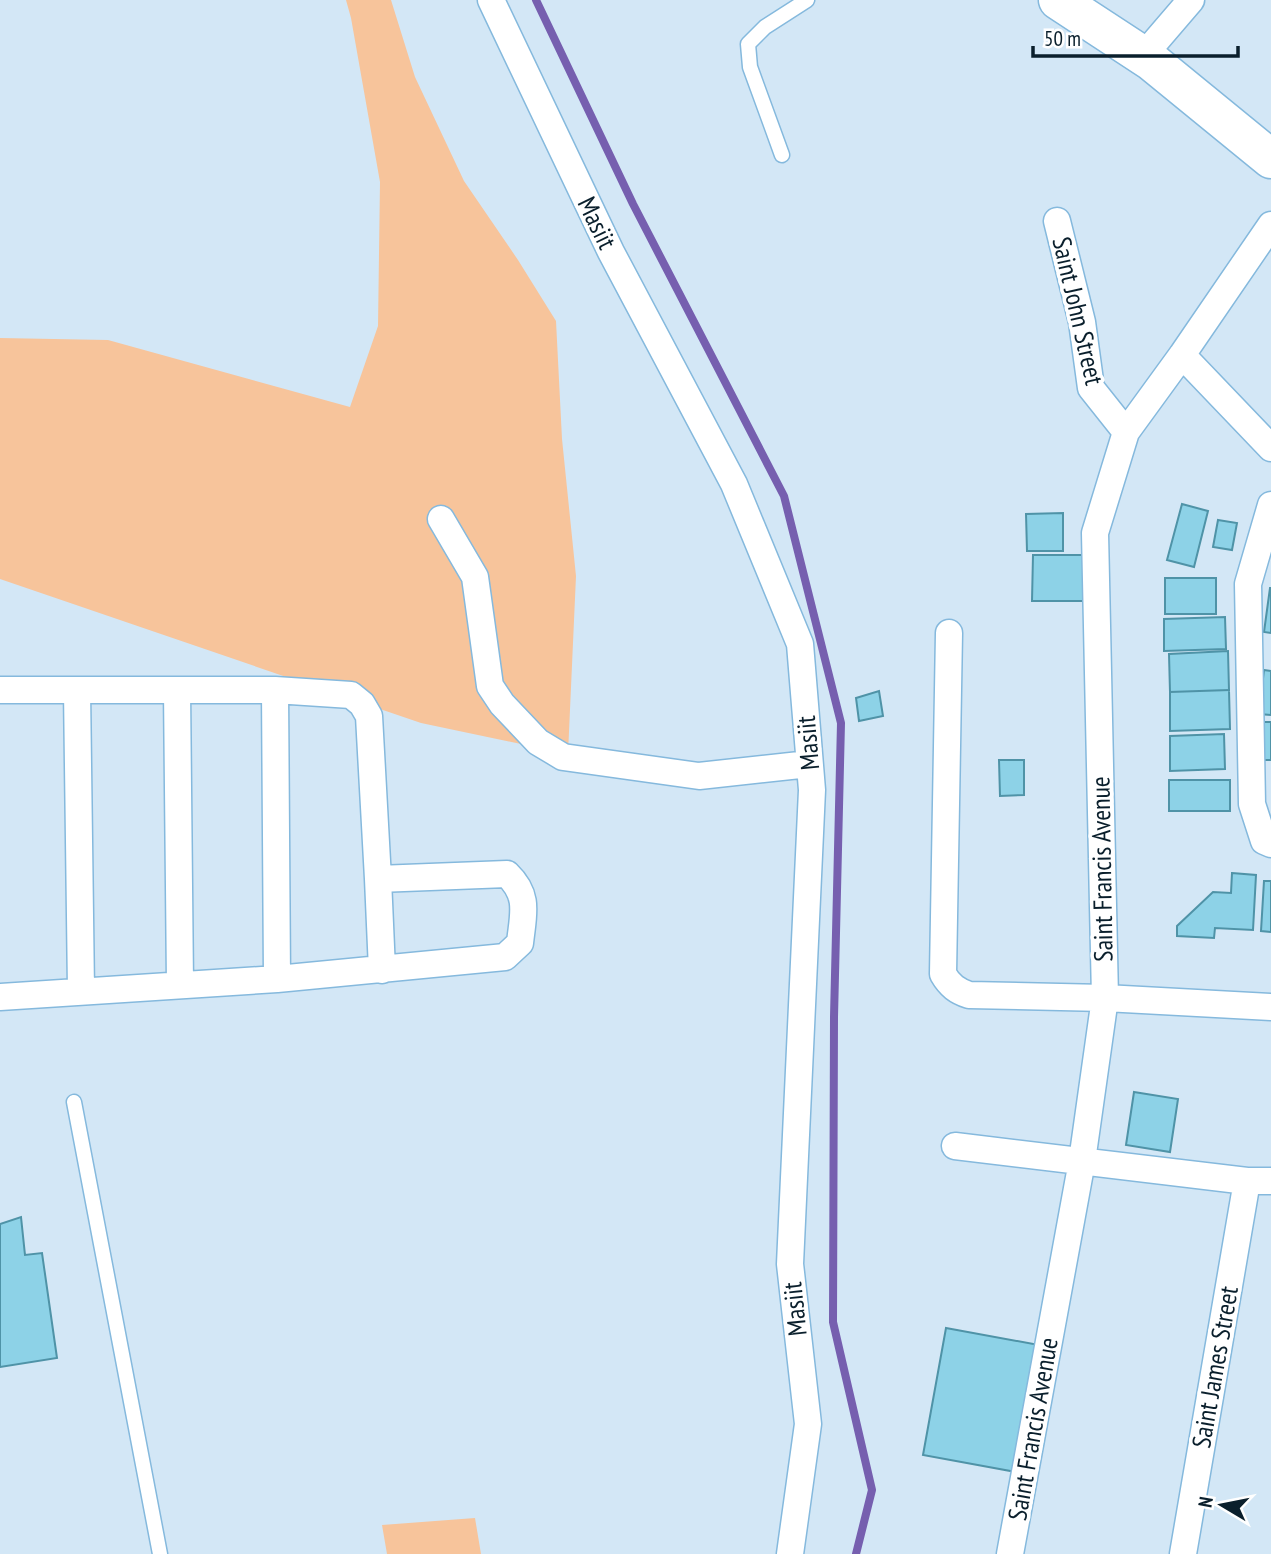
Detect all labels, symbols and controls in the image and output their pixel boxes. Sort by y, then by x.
scale bar [1033,14,1238,58]
text: 50 m [1044,25,1081,52]
street label: Masiit [571,191,624,254]
street label: Saint John Street [1045,234,1112,388]
street label: Masiit [789,715,826,771]
street label: Saint Francis Avenue [1083,776,1120,962]
street label: Masiit [775,1280,814,1338]
street label: Saint James Street [1184,1283,1245,1450]
street label: Saint Francis Avenue [1000,1335,1065,1523]
north arrow [1187,1470,1257,1540]
text: N [1193,1495,1218,1509]

